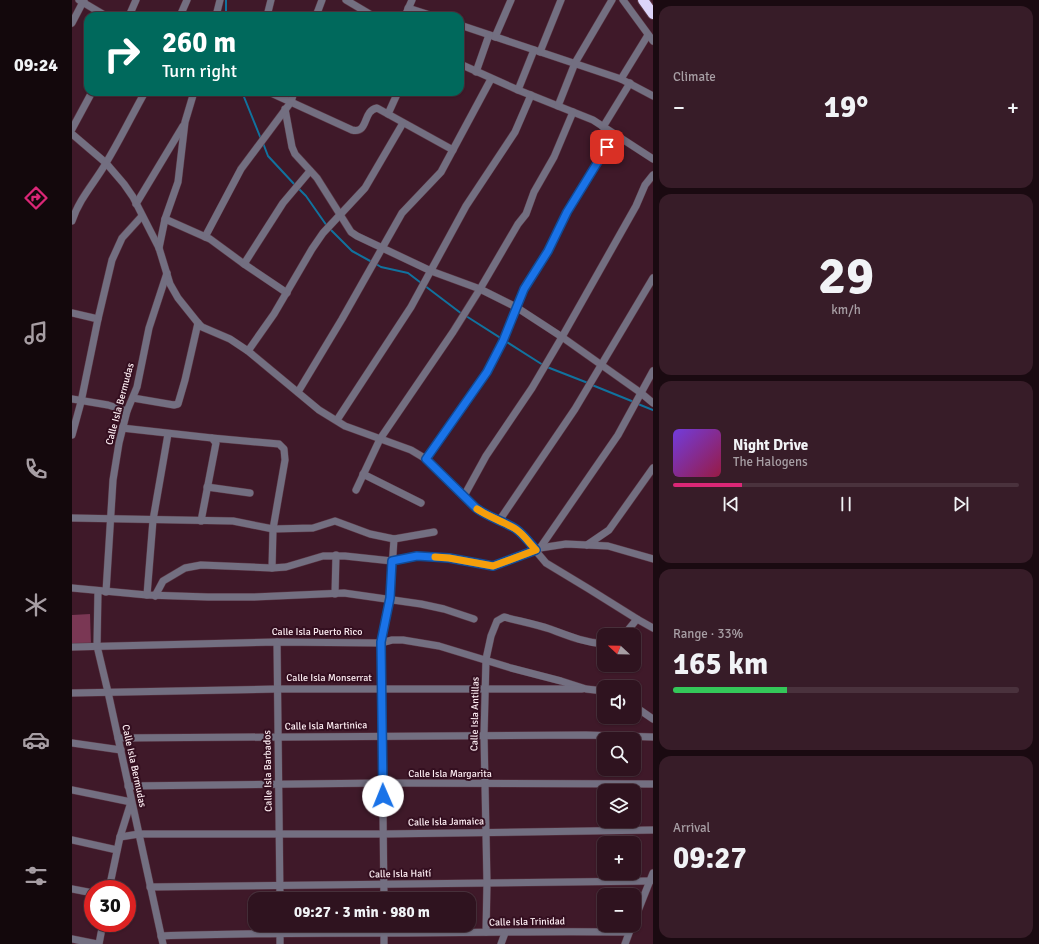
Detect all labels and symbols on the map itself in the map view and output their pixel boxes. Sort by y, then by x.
pin [590,130,624,164]
street label: Calle Isla Bermudas [103,361,137,446]
street label: Calle Isla Puerto Rico [272,626,362,638]
north arrow [597,628,641,672]
street label: Calle Isla Monserrat [286,672,372,684]
street label: Calle Isla Antillas [468,676,482,751]
street label: Calle Isla Martinica [285,719,367,733]
street label: Calle Isla Bermudas [119,723,149,809]
street label: Calle Isla Barbados [261,730,275,812]
street label: Calle Isla Margarita [408,768,492,780]
position arrow [362,775,404,817]
street label: Calle Isla Jamaica [408,815,484,829]
street label: Calle Isla Haití [369,867,431,881]
speed limit sign: 30 [84,880,136,932]
street label: Calle Isla Trinidad [489,915,565,929]

